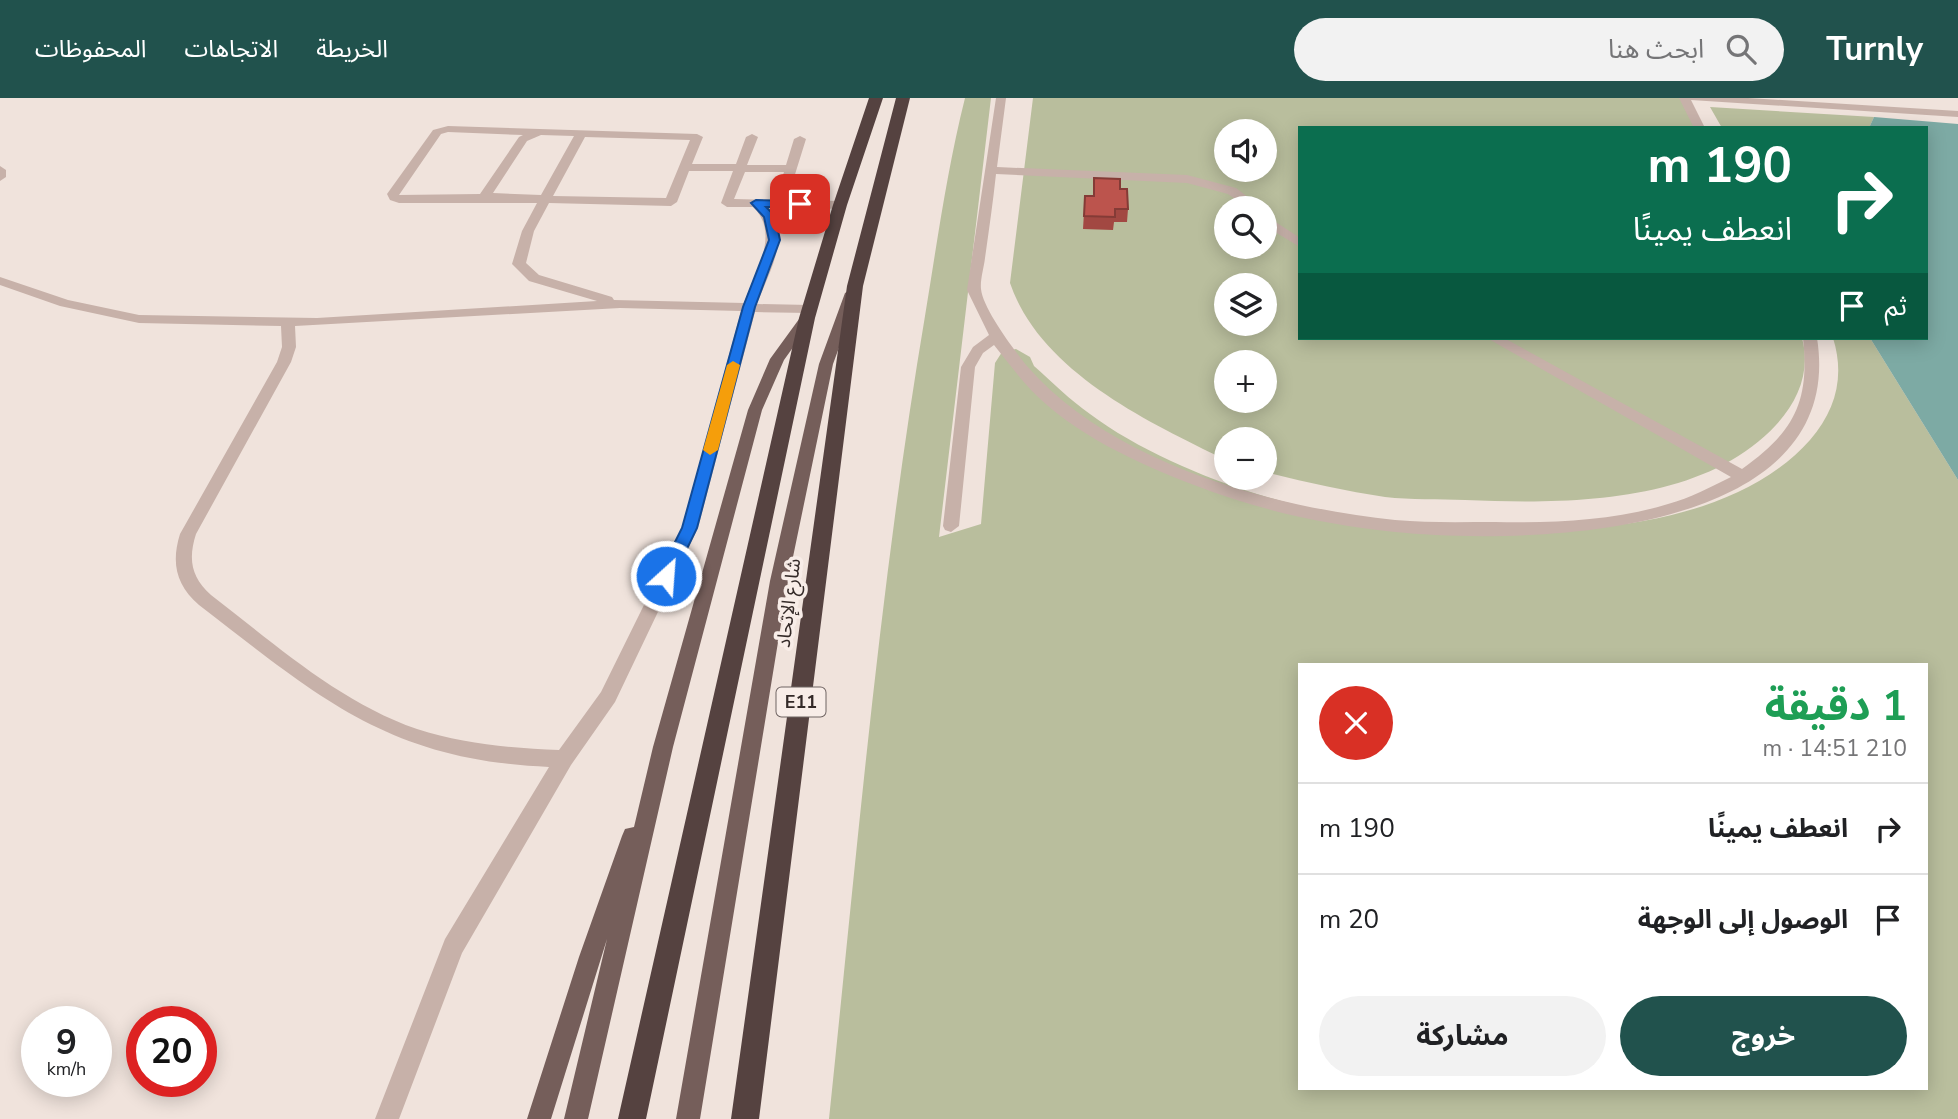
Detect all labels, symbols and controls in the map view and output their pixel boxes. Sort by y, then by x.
search box [1294,18,1784,81]
text: Turnly [1826,27,1923,72]
icon: search [1722,30,1760,68]
text: ابحث هنا [1608,32,1704,67]
text: المحفوظات [35,33,146,65]
text: الاتجاهات [184,33,278,65]
text: الخريطة [316,33,388,65]
map controls [1214,119,1277,490]
button: sound [1214,119,1277,182]
text: 190 m [1648,132,1792,199]
icon: right [1816,154,1907,245]
pin [770,174,830,234]
icon: arrive [781,185,819,223]
button: search [1214,196,1277,259]
text: انعطف يمينًا [1633,208,1792,251]
button: layers [1214,273,1277,336]
icon: arrive [1833,287,1871,325]
text: ثم [1885,289,1907,324]
button: + [1214,350,1277,413]
button: − [1214,427,1277,490]
position arrow [629,539,703,613]
street label: شارع الإتحاد [771,557,807,649]
text: 1 دقيقة [1765,678,1907,735]
button: close [1319,686,1393,760]
road number: E11 [776,688,826,716]
text: 210 m · 14:51 [1762,733,1907,764]
icon: right [1869,810,1907,848]
text: 190 m [1319,811,1395,846]
text: انعطف يمينًا [1708,811,1848,846]
icon: arrive [1869,901,1907,939]
text: 20 m [1319,902,1379,937]
text: الوصول إلى الوجهة [1638,902,1848,937]
button: مشاركة [1319,996,1606,1076]
button: خروج [1620,996,1907,1076]
speed limit sign: 20 [126,1006,217,1097]
text: 9 [56,1019,77,1066]
text: km/h [47,1057,86,1081]

